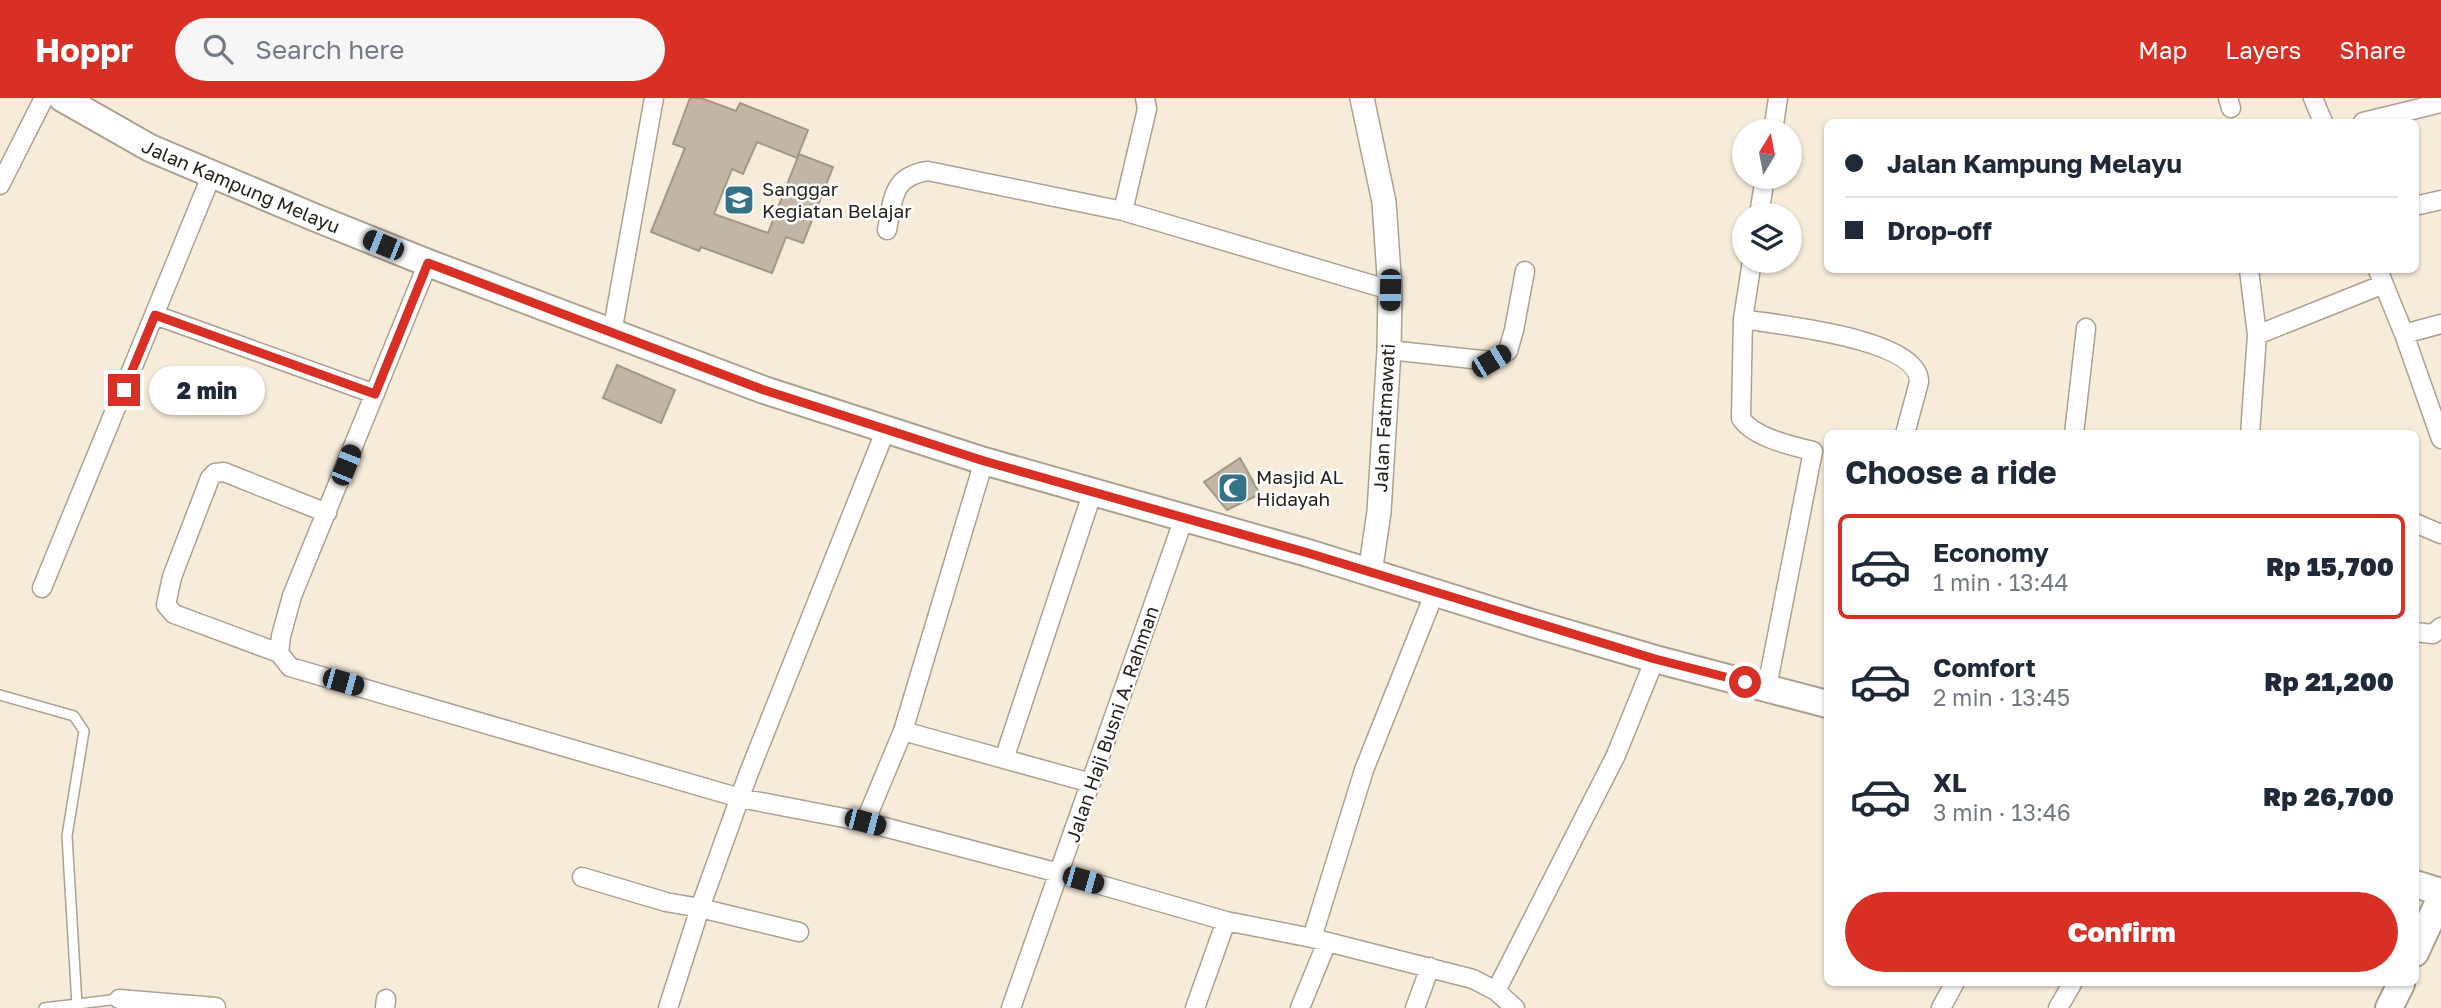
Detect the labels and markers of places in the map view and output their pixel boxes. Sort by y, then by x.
place label: Sanggar Kegiatan Belajar [762,177,912,222]
school or university icon: Sanggar Kegiatan Belajar [722,183,756,217]
place label: Masjid AL Hidayah [1256,465,1343,510]
mosque icon: Masjid AL Hidayah [1216,471,1250,505]

